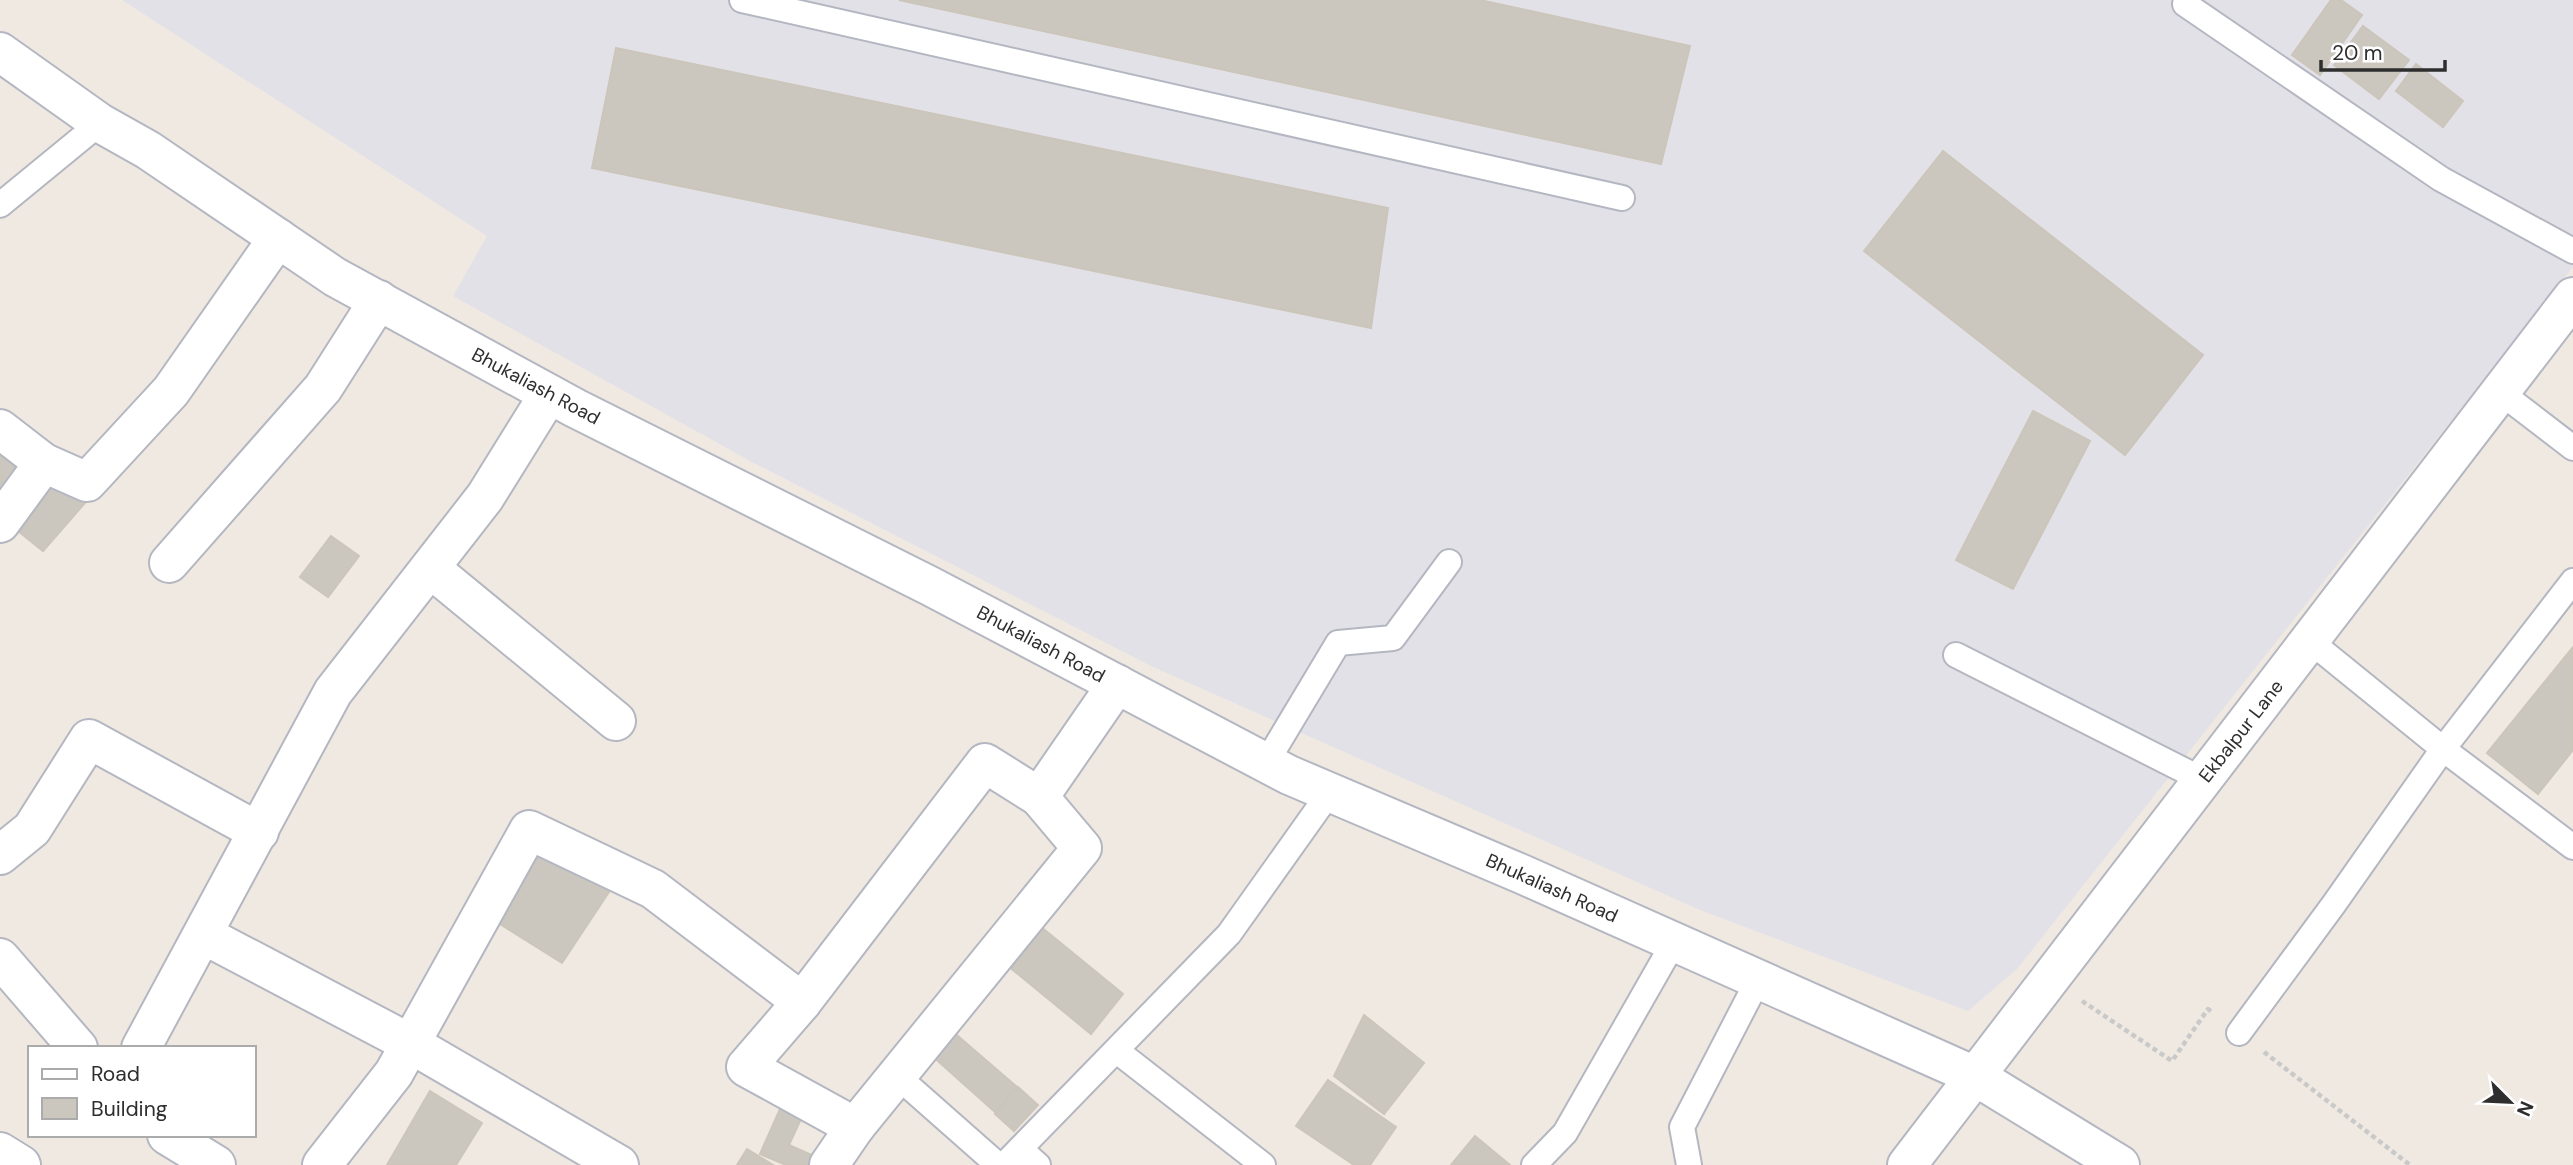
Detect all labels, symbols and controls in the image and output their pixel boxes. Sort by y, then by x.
scale bar [2321,28,2445,72]
text: 20 m [2332,39,2383,67]
street label: Bhukaliash Road [467,342,605,430]
street label: Bhukaliash Road [972,600,1110,688]
street label: Ekbalpur Lane [2193,675,2289,787]
street label: Bhukaliash Road [1482,848,1622,928]
legend [28,1046,256,1137]
text: Road [91,1060,140,1088]
north arrow [2475,1067,2545,1137]
text: Building [91,1095,168,1123]
text: N [2511,1097,2539,1120]

